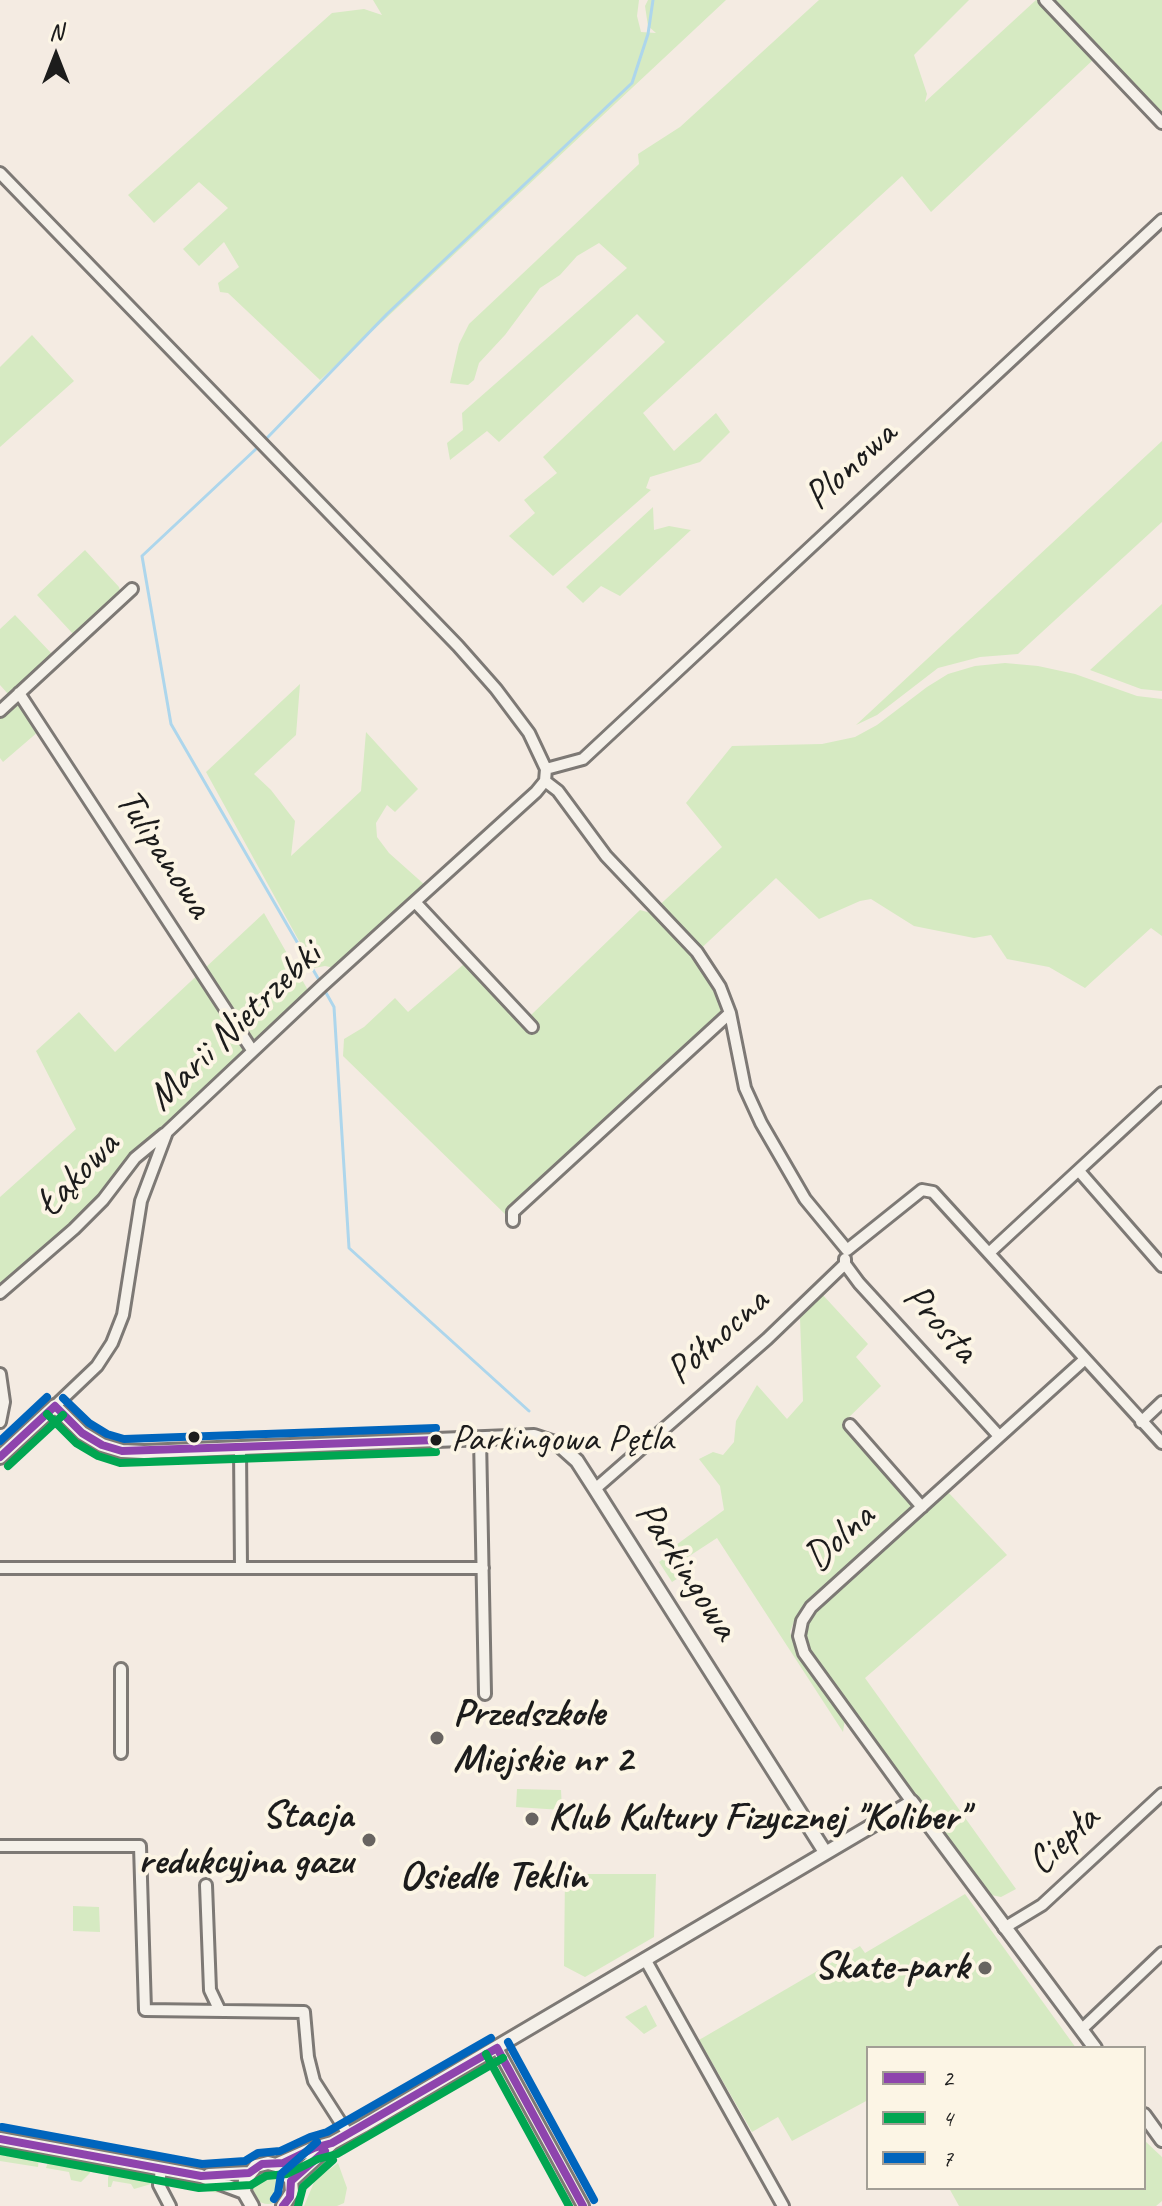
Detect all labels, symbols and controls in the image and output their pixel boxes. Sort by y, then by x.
north arrow [16,16,96,96]
text: N [49,18,63,46]
street label: Plonowa [795,411,907,521]
street label: Tulipanowa [104,780,222,928]
street label: Marii Nietrzebki [138,932,332,1122]
street label: Łąkowa [26,1122,130,1228]
street label: Prosta [892,1274,988,1374]
street label: Północna [657,1278,779,1396]
place label: Parkingowa Pętla [451,1417,673,1463]
unlabelled marker [186,1429,202,1445]
marker: Parkingowa Pętla [428,1432,444,1448]
street label: Parkingowa [624,1493,748,1649]
street label: Dolna [795,1494,885,1582]
place label: Przedszkole Miejskie nr 2 [453,1691,633,1785]
marker: Przedszkole Miejskie nr 2 [428,1729,446,1747]
place label: Stacja redukcyjna gazu [138,1793,353,1887]
place label: Klub Kultury Fizycznej "Koliber" [548,1795,967,1843]
street label: Ciepła [1018,1796,1110,1886]
marker: Klub Kultury Fizycznej "Koliber" [523,1810,541,1828]
marker: Stacja redukcyjna gazu [360,1831,378,1849]
district label: Osiedle Teklin [399,1852,587,1902]
place label: Skate-park [814,1944,969,1992]
marker: Skate-park [976,1959,994,1977]
legend [866,2046,1146,2190]
text: 2 [942,2063,953,2093]
text: 4 [942,2103,953,2133]
text: 7 [942,2143,953,2173]

